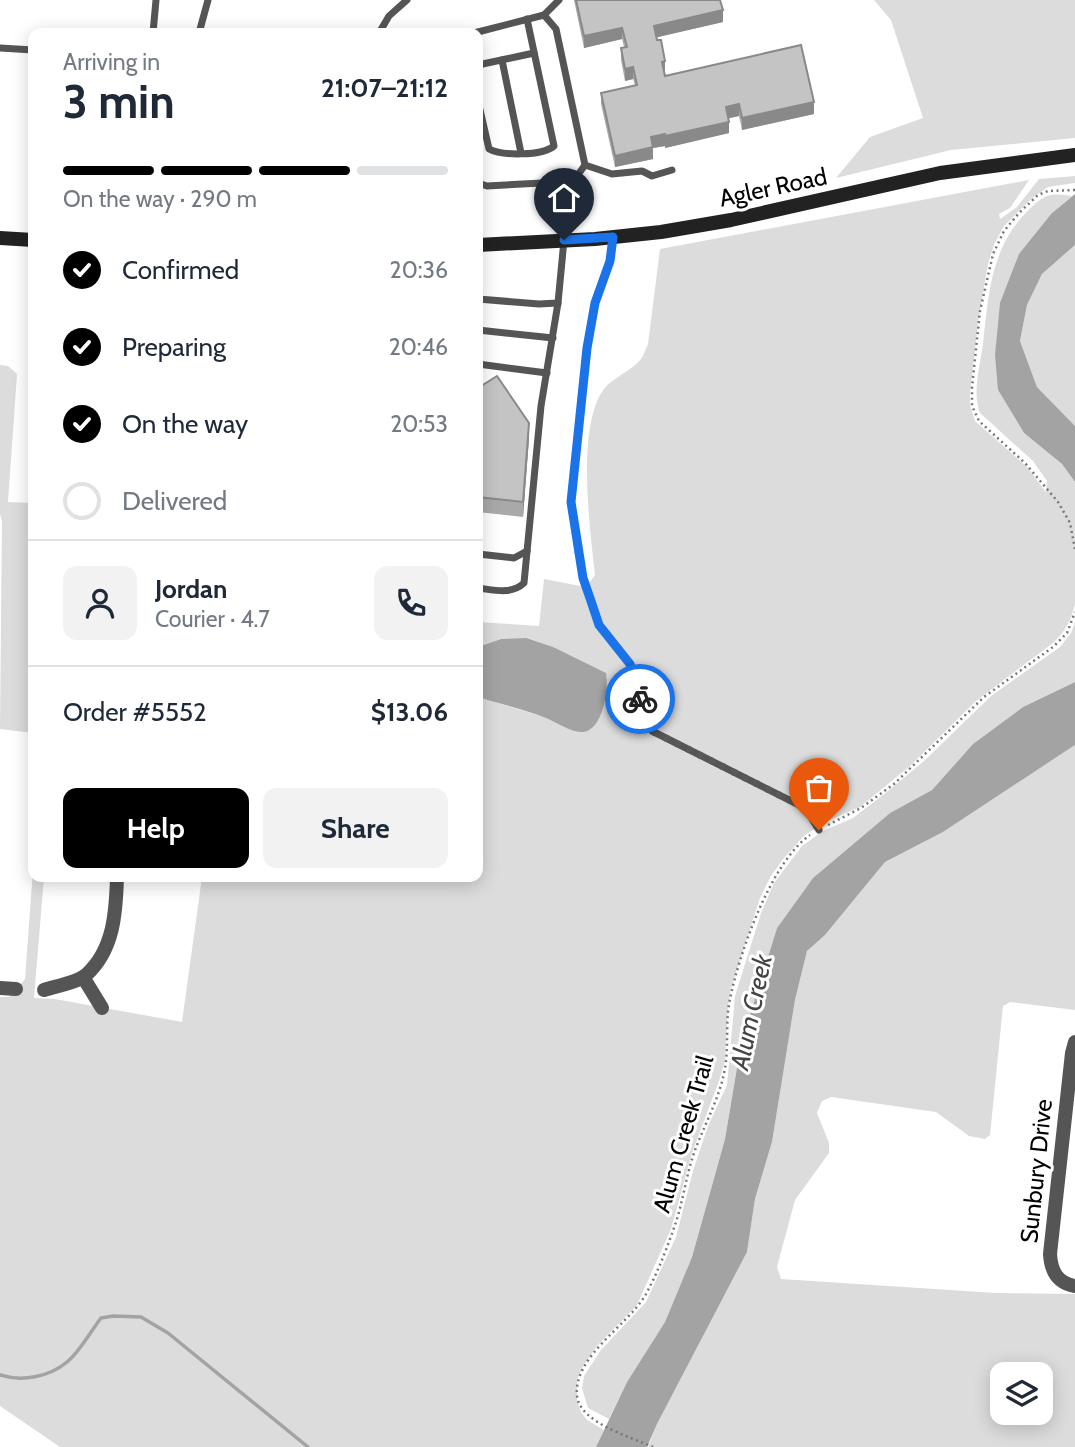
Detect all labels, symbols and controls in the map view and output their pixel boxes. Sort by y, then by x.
text: Arriving in [63,48,160,76]
text: 21:07–21:12 [321,72,448,104]
text: 3 min [63,74,175,130]
street label: Agler Road [716,161,830,213]
pin [534,168,594,240]
icon: home [545,179,583,217]
text: On the way · 290 m [63,185,257,213]
icon: check [63,251,101,289]
text: Confirmed [122,254,239,286]
text: 20:36 [390,256,448,284]
icon: check [63,328,101,366]
text: Preparing [122,331,226,363]
text: 20:46 [389,333,448,361]
icon: check [63,405,101,443]
text: On the way [122,408,248,440]
text: 20:53 [390,410,448,438]
text: Delivered [122,485,227,517]
button: person [63,566,137,640]
button: phone [374,566,448,640]
text: Jordan [155,573,227,605]
text: Courier · 4.7 [155,605,270,633]
courier [605,664,675,734]
icon: bike [621,680,659,718]
text: Order #5552 [63,696,207,728]
text: $13.06 [371,696,448,728]
pin [789,758,849,830]
icon: bag [800,769,838,807]
button: Help [63,788,249,868]
button: Share [263,788,448,868]
water label: Alum Creek [723,951,779,1073]
street label: Alum Creek Trail [647,1052,719,1216]
street label: Sunbury Drive [1014,1098,1058,1244]
map controls [990,1362,1053,1425]
button: layers [990,1362,1053,1425]

